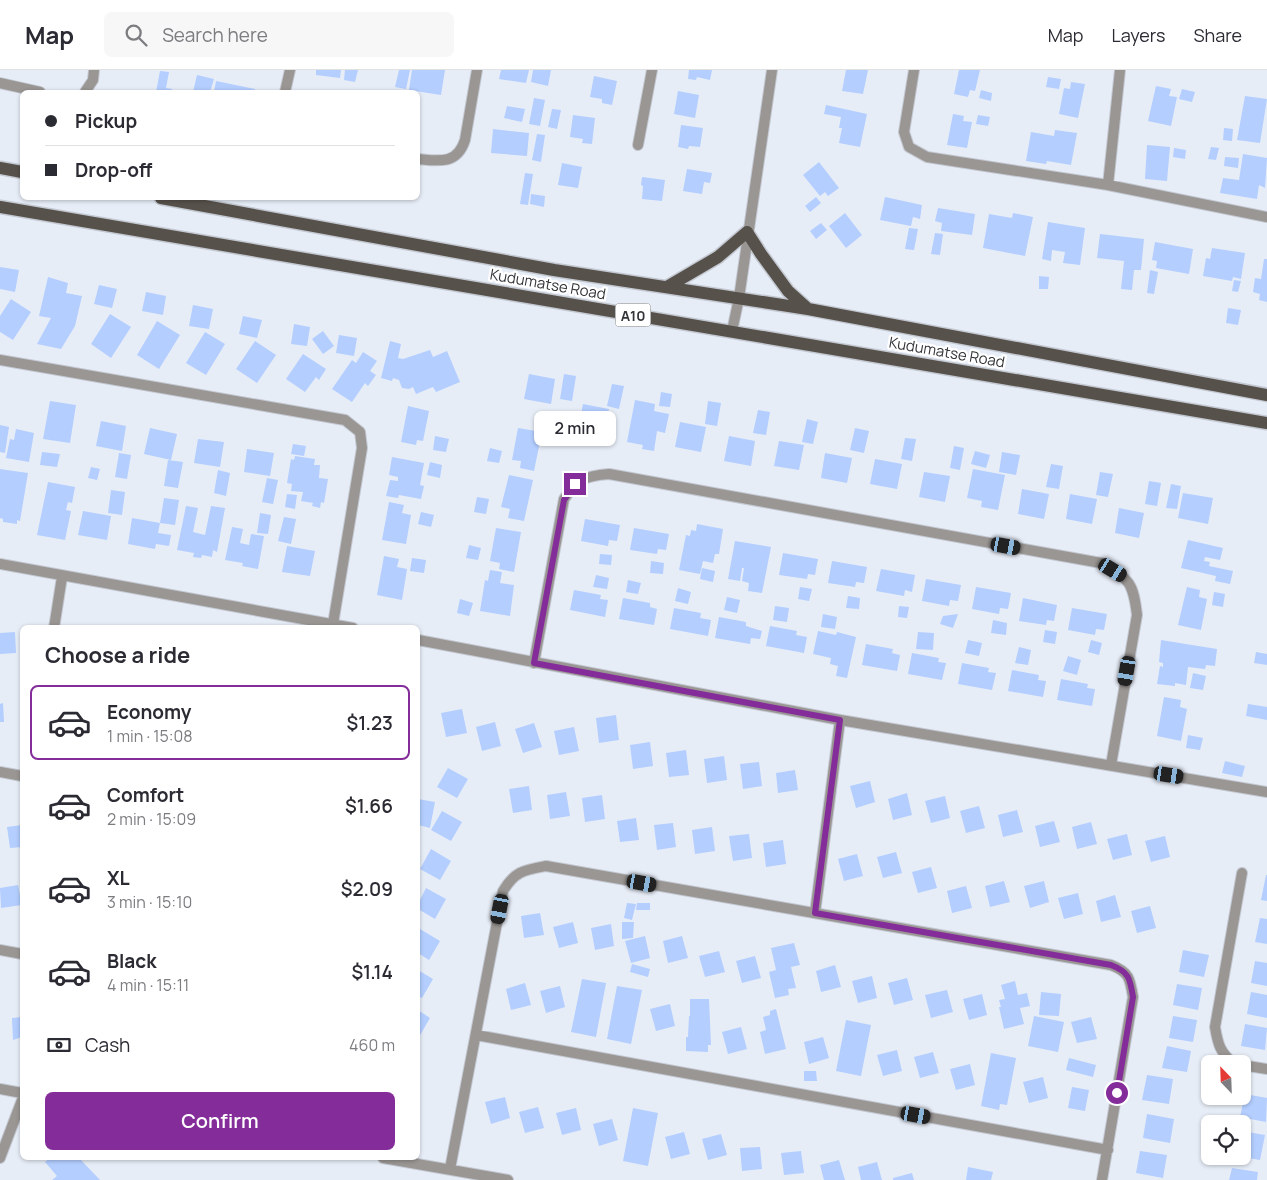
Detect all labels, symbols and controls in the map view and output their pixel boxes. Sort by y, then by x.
search box [104,12,454,57]
text: Map [25,18,74,51]
icon: search [122,21,150,49]
text: Search here [162,22,268,48]
text: Map [1048,23,1083,47]
text: Layers [1111,23,1165,47]
text: Share [1193,23,1242,47]
text: Pickup [75,108,137,134]
text: Drop-off [75,157,152,183]
street label: Kudumatse Road [488,263,608,305]
road number: A10 [616,304,650,326]
street label: Kudumatse Road [887,331,1007,373]
callout: 2 min [534,412,616,446]
text: 2 min [555,417,595,439]
route end [564,473,586,495]
car [989,536,1022,556]
car [1096,556,1129,584]
text: Choose a ride [45,640,190,670]
car [1117,655,1136,687]
text: Economy [107,699,191,725]
icon: car [47,700,92,745]
text: $1.23 [347,710,393,736]
text: 1 min · 15:08 [107,725,193,747]
car [1153,765,1184,785]
text: Comfort [107,782,184,808]
icon: car [47,783,92,828]
text: $1.66 [345,793,393,819]
text: 2 min · 15:09 [107,808,196,830]
text: XL [107,865,130,891]
icon: car [47,866,92,911]
car [625,873,658,893]
text: $2.09 [341,876,393,902]
text: 3 min · 15:10 [107,891,192,913]
car [489,893,510,925]
text: Black [107,948,156,974]
icon: car [47,949,92,994]
text: $1.14 [351,959,393,985]
text: 4 min · 15:11 [107,974,189,996]
icon: cash [45,1031,73,1059]
text: Cash [85,1032,130,1058]
text: 460 m [349,1034,395,1056]
north arrow [1201,1055,1251,1105]
map controls [1201,1055,1251,1165]
route start [1106,1082,1128,1104]
button: Confirm [45,1092,395,1150]
car [899,1105,932,1125]
button: locate [1201,1115,1251,1165]

